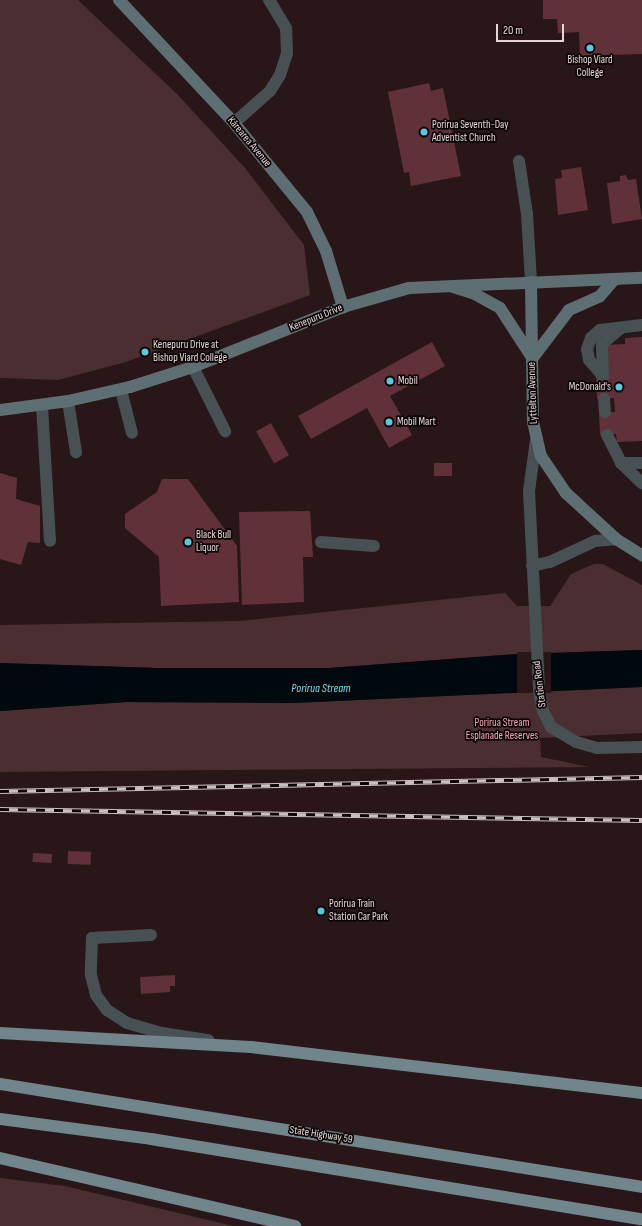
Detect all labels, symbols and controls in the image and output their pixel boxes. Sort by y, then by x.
scale bar [498,16,566,42]
text: 20 m [503,23,523,38]
marker: Bishop Viard College [585,43,595,53]
place label: Bishop Viard College [567,54,613,80]
street label: Kārearea Avenue [224,114,274,170]
place label: Porirua Seventh-Day Adventist Church [432,119,508,145]
marker: Porirua Seventh-Day Adventist Church [419,127,429,137]
street label: Kenepuru Drive [287,301,345,335]
place label: Kenepuru Drive at Bishop Viard College [153,339,227,365]
marker: Kenepuru Drive at Bishop Viard College [140,347,150,357]
street label: Lyttelton Avenue [525,362,541,424]
place label: Mobil [398,374,418,388]
marker: Mobil [385,376,395,386]
place label: McDonald's [569,380,611,394]
marker: McDonald's [614,382,624,392]
place label: Mobil Mart [397,415,436,429]
marker: Mobil Mart [384,417,394,427]
place label: Black Bull Liquor [196,529,231,555]
marker: Black Bull Liquor [183,537,193,547]
street label: Station Road [531,660,549,708]
water label: Porirua Stream [291,682,351,696]
park label: Porirua Stream Esplanade Reserves [466,717,538,743]
place label: Porirua Train Station Car Park [329,898,388,924]
marker: Porirua Train Station Car Park [316,906,326,916]
street label: State Highway 59 [288,1123,354,1147]

